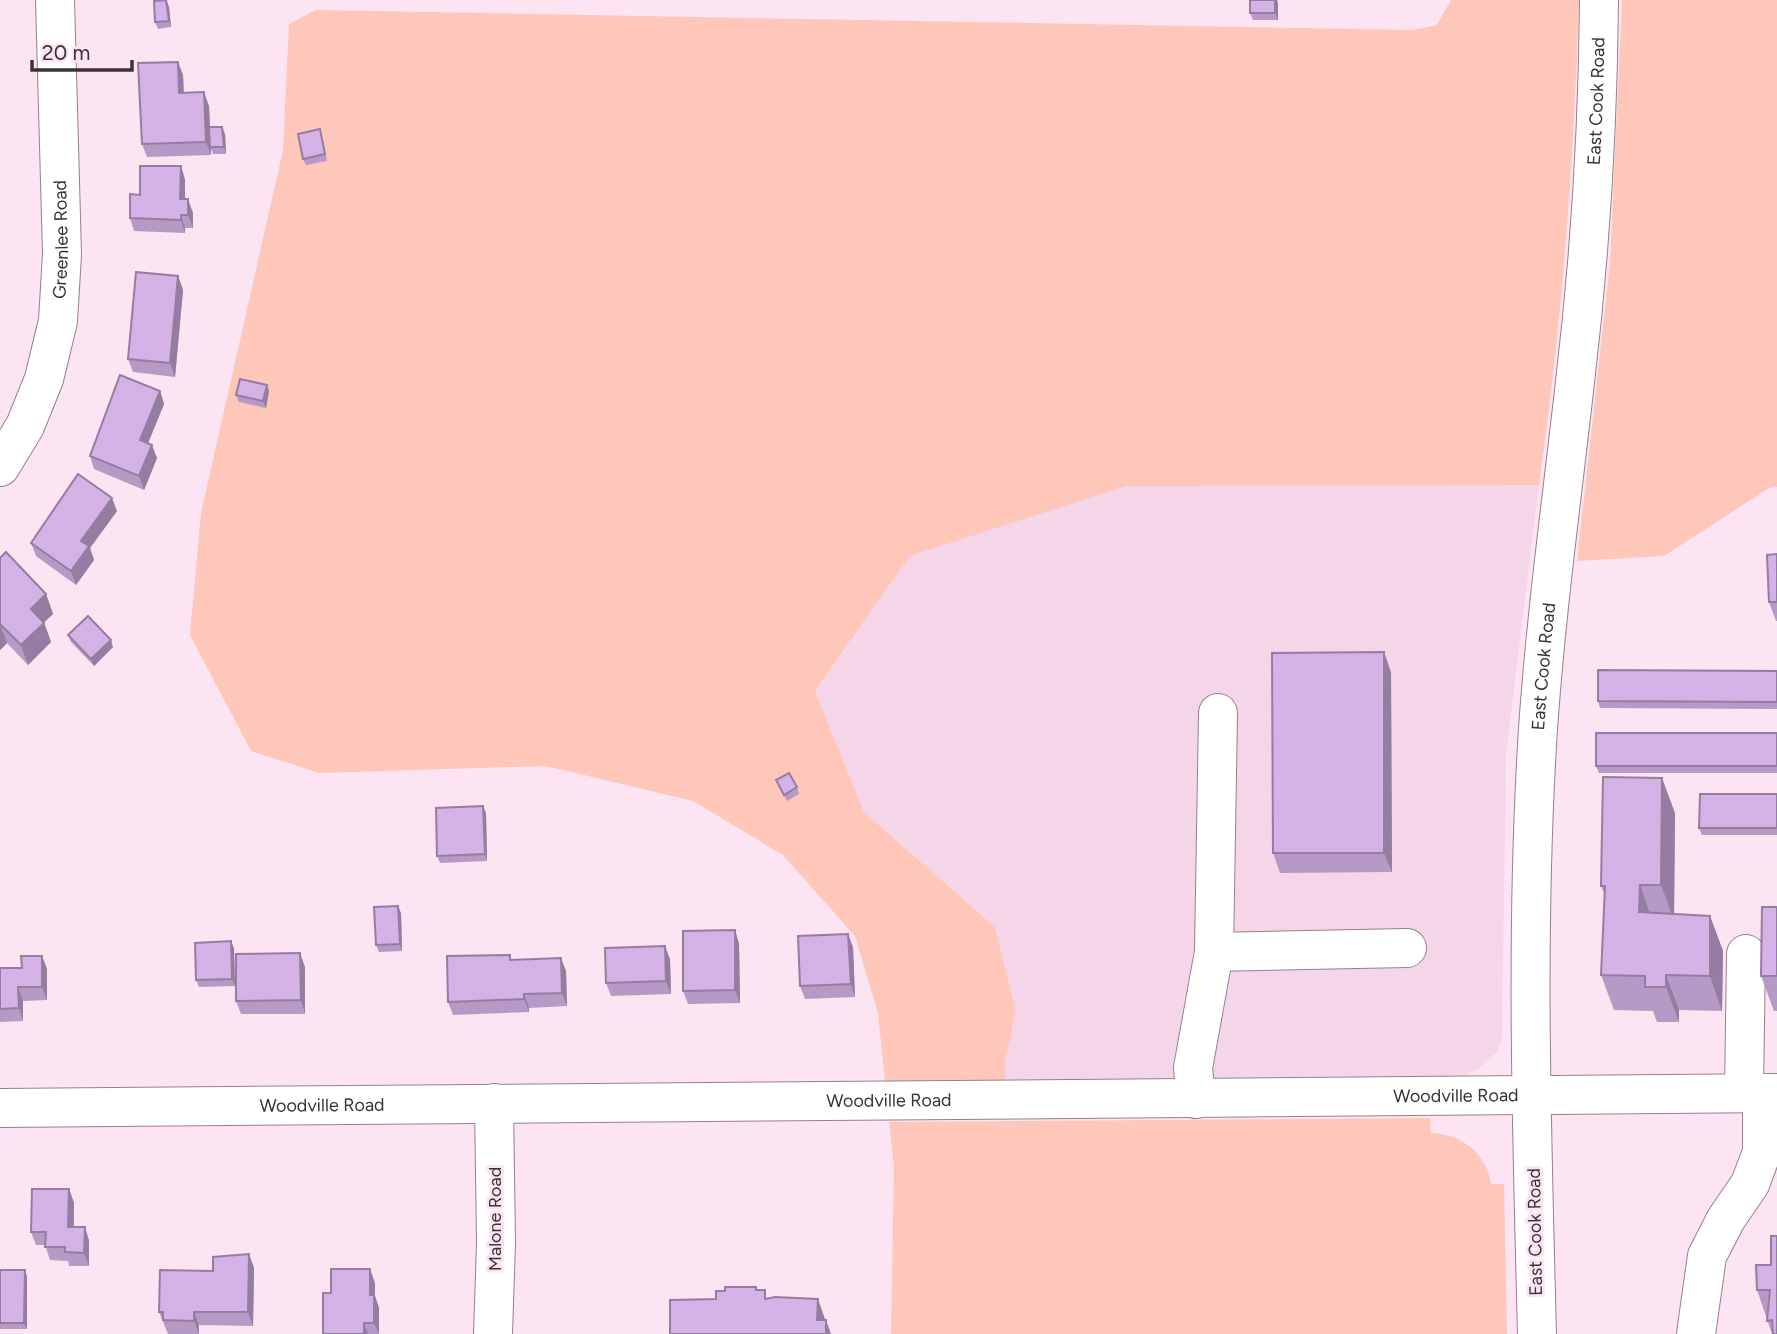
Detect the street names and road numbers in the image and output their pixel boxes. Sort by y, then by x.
street label: East Cook Road [1583,37,1610,166]
street label: Greenlee Road [48,180,73,300]
street label: East Cook Road [1527,602,1560,731]
street label: Woodville Road [1393,1084,1519,1107]
street label: Woodville Road [826,1089,952,1112]
street label: Woodville Road [259,1094,385,1117]
street label: Malone Road [484,1167,506,1271]
street label: East Cook Road [1523,1168,1547,1296]

